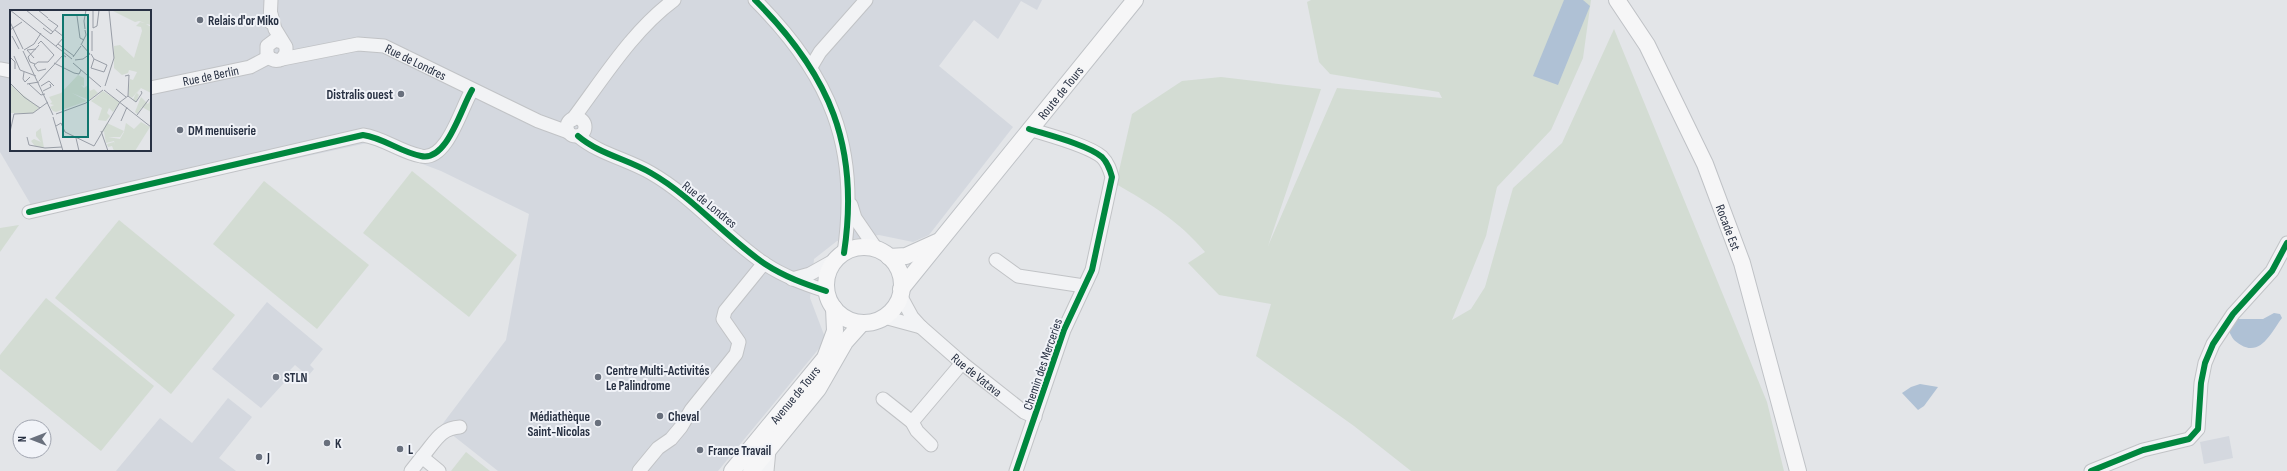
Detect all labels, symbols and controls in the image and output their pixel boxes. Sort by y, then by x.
inset map [10,10,151,151]
place label: Relais d'or Miko [208,13,279,29]
marker: Relais d'or Miko [195,15,205,25]
street label: Rue de Londres [382,41,449,84]
street label: Rue de Berlin [181,63,240,90]
street label: Route de Tours [1035,63,1088,123]
place label: Distralis ouest [327,87,394,103]
marker: Distralis ouest [396,89,406,99]
place label: DM menuiserie [188,123,256,139]
marker: DM menuiserie [175,125,185,135]
street label: Rue de Londres [679,178,740,232]
street label: Rocade Est [1712,202,1744,253]
street label: Chemin des Merceries [1020,316,1066,412]
street label: Rue de Vatava [947,350,1005,401]
place label: Centre Multi-Activités Le Palindrome [606,363,709,394]
street label: Avenue de Tours [767,363,824,428]
place label: STLN [284,370,308,386]
marker: STLN [271,372,281,382]
marker: Centre Multi-Activités Le Palindrome [593,372,603,382]
place label: Médiathèque Saint-Nicolas [527,409,590,440]
place label: Cheval [668,409,700,425]
marker: Cheval [655,411,665,421]
marker: Médiathèque Saint-Nicolas [593,418,603,428]
north arrow [12,419,52,459]
text: N [16,436,29,442]
place label: K [335,436,342,452]
marker: K [322,438,332,448]
place label: L [408,442,413,458]
place label: France Travail [708,443,771,459]
marker: L [395,444,405,454]
marker: France Travail [695,445,705,455]
place label: J [266,450,270,466]
marker: J [254,452,264,462]

